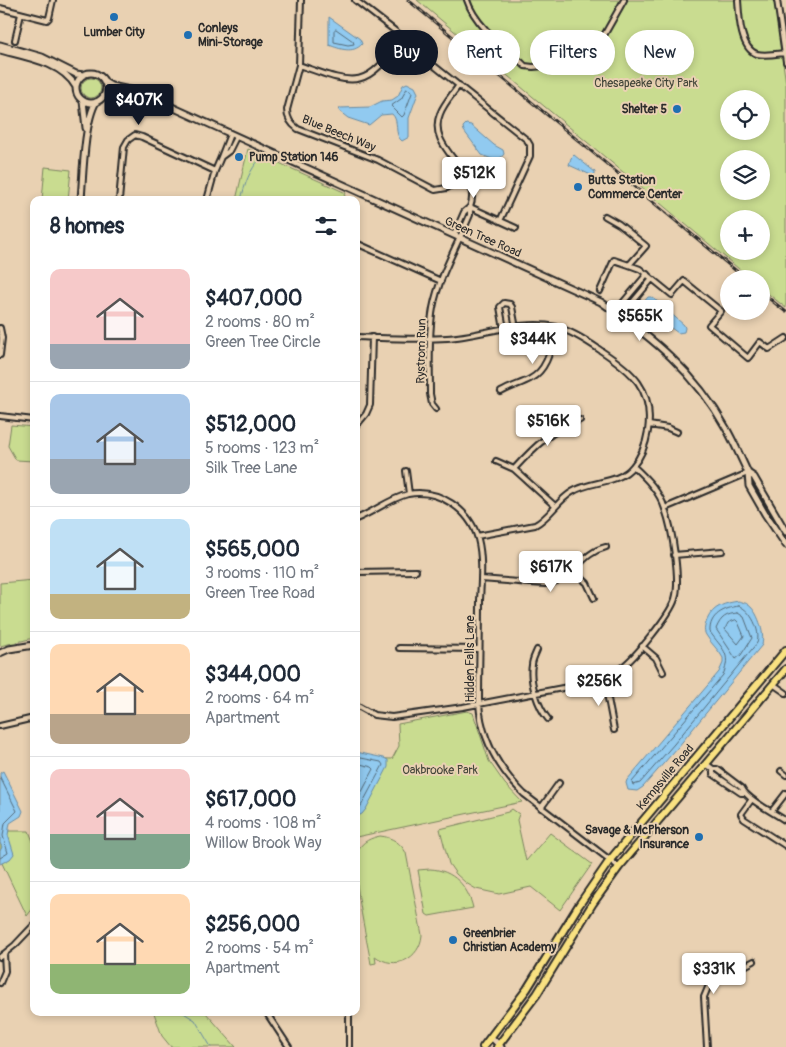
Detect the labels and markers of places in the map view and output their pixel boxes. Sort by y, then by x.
marker: Lumber City [108,11,120,23]
place label: Conleys Mini-Storage [198,21,264,50]
place label: Lumber City [83,25,146,40]
marker: Conleys Mini-Storage [182,29,194,41]
pin: $407K [104,84,174,126]
place label: Shelter 5 [621,102,667,117]
marker: Shelter 5 [671,103,683,115]
place label: Pump Station 146 [249,150,339,165]
marker: Pump Station 146 [233,151,245,163]
pin: $512K [439,156,509,199]
place label: Butts Station Commerce Center [588,173,683,202]
marker: Butts Station Commerce Center [572,181,584,193]
pin: $565K [605,300,675,342]
pin: $344K [498,322,568,365]
pin: $516K [513,404,583,447]
pin: $617K [516,550,586,593]
pin: $256K [564,664,634,707]
place label: Savage & McPherson Insurance [585,823,690,852]
marker: Savage & McPherson Insurance [693,831,705,843]
place label: Greenbrier Christian Academy [463,926,557,955]
marker: Greenbrier Christian Academy [447,934,459,946]
pin: $331K [679,952,749,995]

